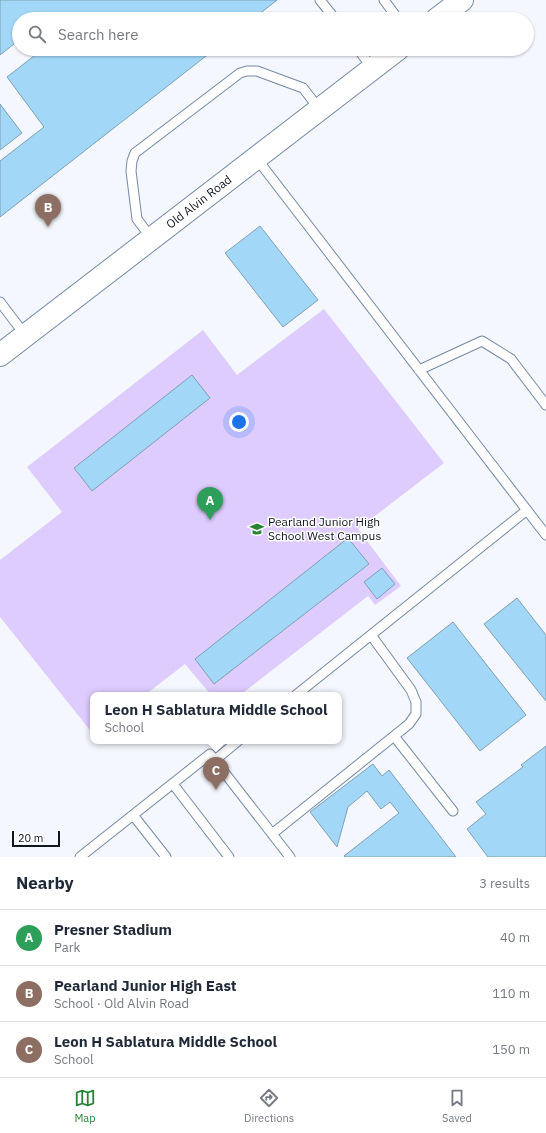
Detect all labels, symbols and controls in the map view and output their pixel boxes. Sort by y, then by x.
search box [12,12,534,56]
icon: search [26,23,48,45]
text: Search here [58,25,138,44]
street label: Old Alvin Road [163,172,234,232]
pin: B [35,194,61,227]
your location [229,412,249,432]
pin: A [197,487,223,520]
place label: Pearland Junior High School West Campus [268,514,381,543]
school or university icon: Pearland Junior High School West Campus [249,521,265,537]
popup [90,692,342,744]
text: Leon H Sablatura Middle School [104,700,328,719]
text: School [104,719,144,736]
pin: C [203,757,229,790]
scale bar [12,829,60,848]
text: 20 m [18,831,43,845]
text: Nearby [16,872,74,894]
text: 3 results [479,875,530,892]
text: Presner Stadium [54,920,172,939]
text: A [25,929,33,946]
text: 40 m [500,929,530,946]
text: Park [54,939,80,956]
text: Pearland Junior High East [54,976,237,995]
text: B [25,985,33,1002]
text: 110 m [492,985,530,1002]
text: School · Old Alvin Road [54,995,189,1012]
text: Leon H Sablatura Middle School [54,1032,277,1051]
text: C [25,1041,33,1058]
text: 150 m [492,1041,530,1058]
text: School [54,1051,94,1068]
tab: Map [74,1087,96,1125]
tab: Directions [244,1087,294,1125]
tab: Saved [442,1087,472,1125]

